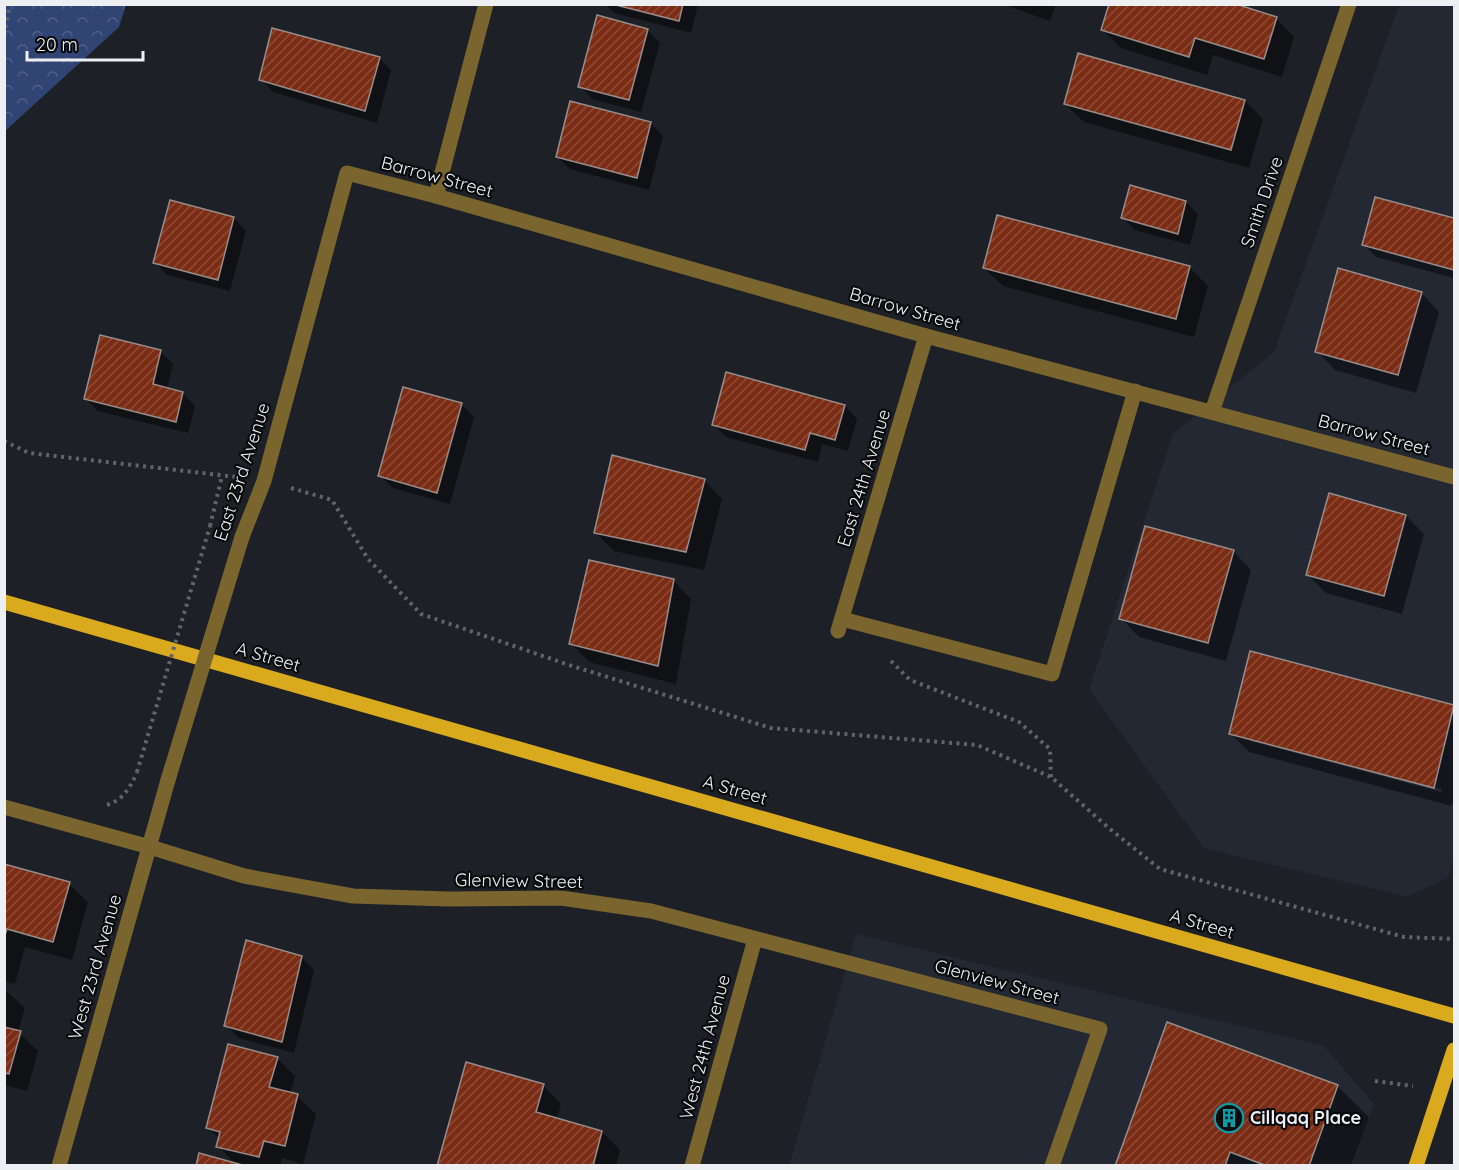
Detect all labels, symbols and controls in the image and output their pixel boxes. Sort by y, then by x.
scale bar [27,24,142,62]
text: 20 m [36,33,78,56]
street label: Barrow Street [379,151,495,202]
street label: Smith Drive [1235,153,1288,250]
street label: Barrow Street [847,282,963,335]
street label: East 23rd Avenue [208,400,275,544]
street label: East 24th Avenue [832,406,895,549]
street label: Barrow Street [1316,409,1432,460]
street label: A Street [233,636,303,677]
street label: A Street [700,769,770,810]
street label: Glenview Street [455,868,583,893]
street label: West 23rd Avenue [63,892,126,1042]
street label: A Street [1167,903,1237,944]
street label: Glenview Street [932,954,1062,1009]
street label: West 24th Avenue [674,972,735,1122]
building icon: Cillqaq Place [1213,1102,1245,1134]
place label: Cillqaq Place [1250,1106,1361,1129]

